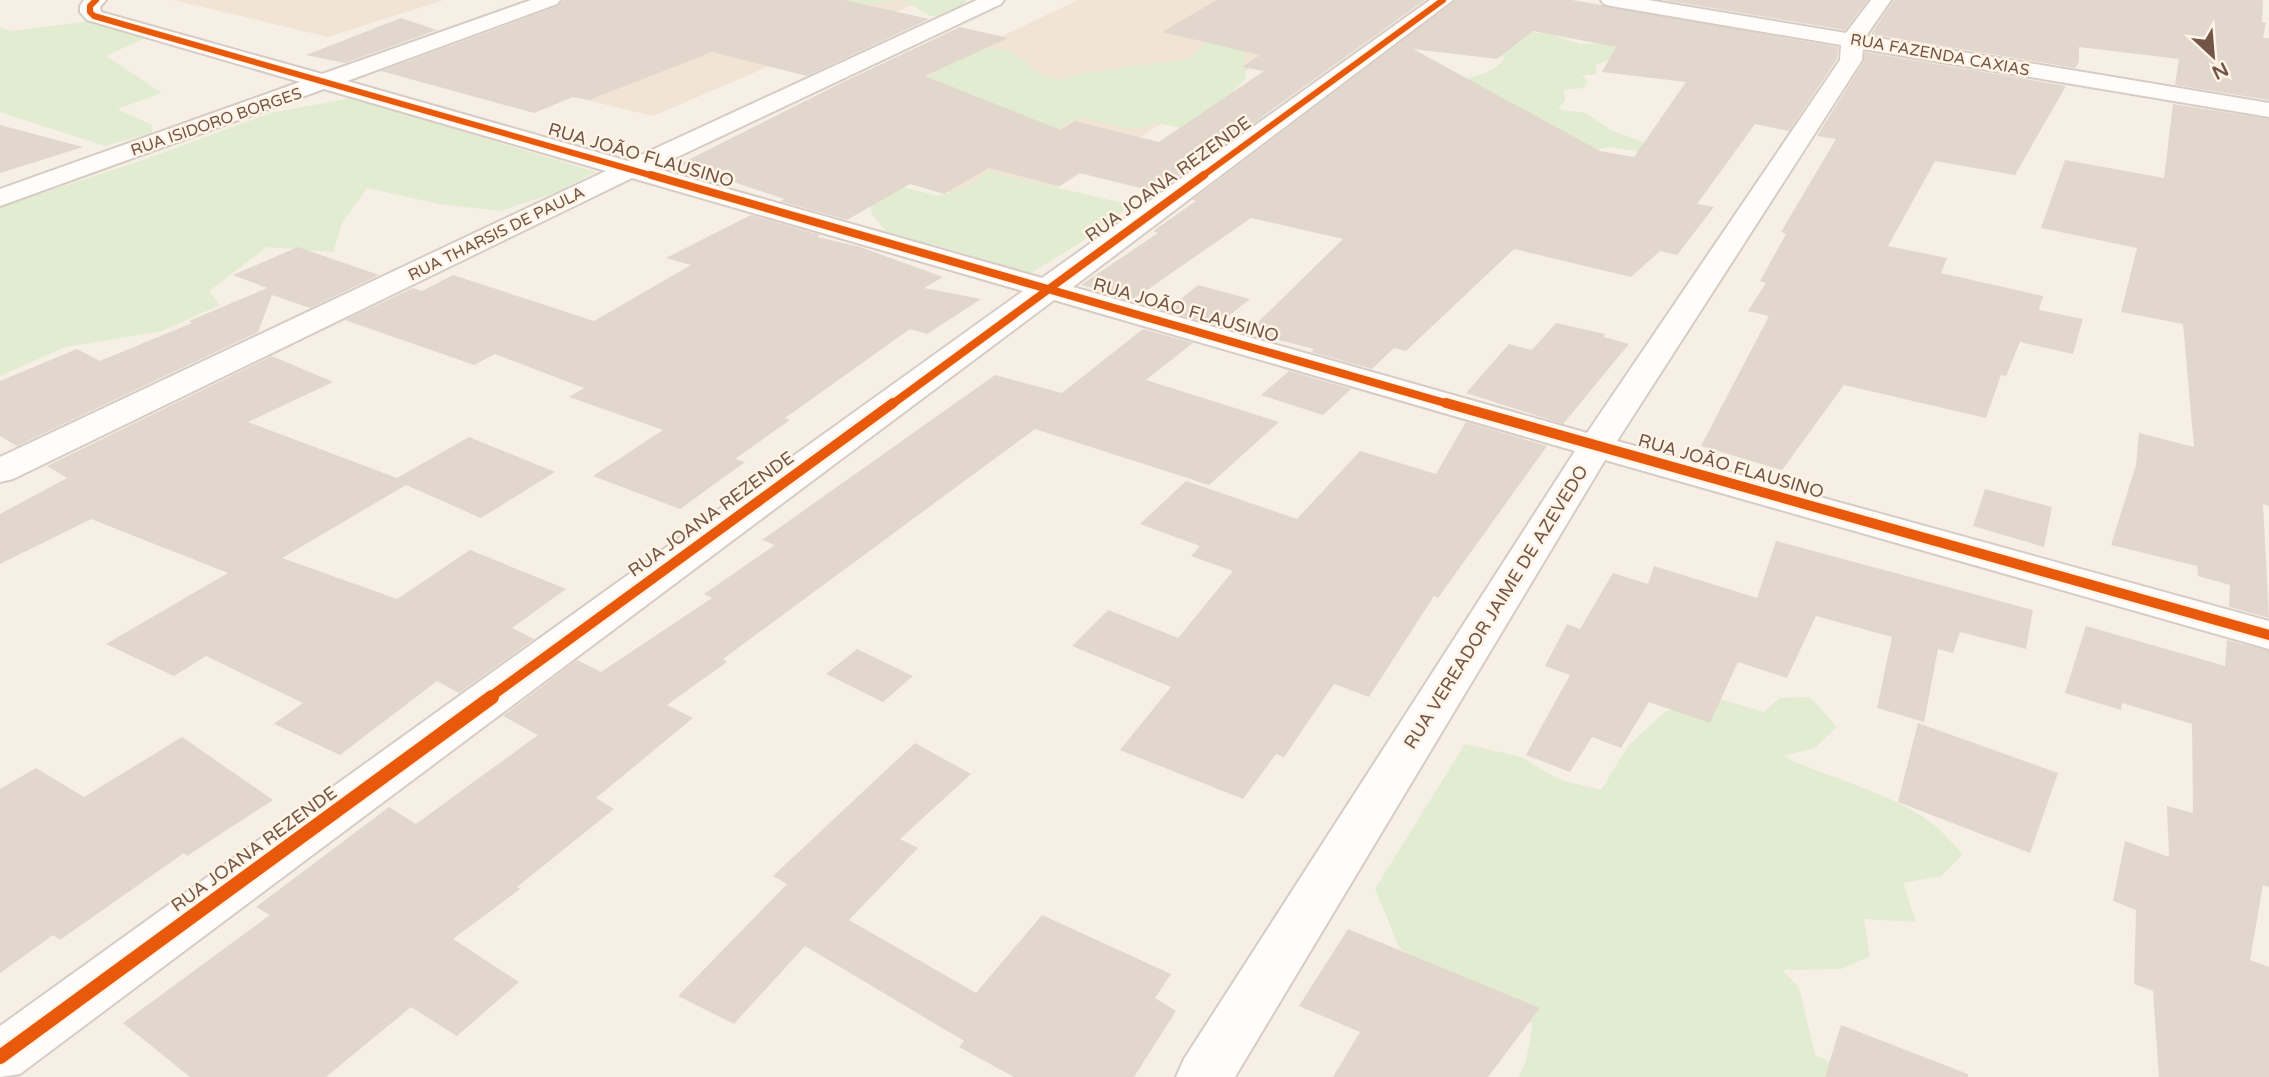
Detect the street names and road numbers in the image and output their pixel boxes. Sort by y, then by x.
street label: RUA FAZENDA CAXIAS [1849,29,2031,81]
street label: RUA ISIDORO BORGES [128,83,305,161]
street label: RUA JOANA REZENDE [1081,111,1255,247]
street label: RUA JOÃO FLAUSINO [545,118,737,192]
street label: RUA THARSIS DE PAULA [405,182,588,285]
street label: RUA JOÃO FLAUSINO [1090,273,1282,347]
street label: RUA JOÃO FLAUSINO [1635,429,1827,503]
street label: RUA JOANA REZENDE [624,446,798,582]
street label: RUA VEREADOR JAIME DE AZEVEDO [1399,461,1593,753]
street label: RUA JOANA REZENDE [167,781,341,917]

